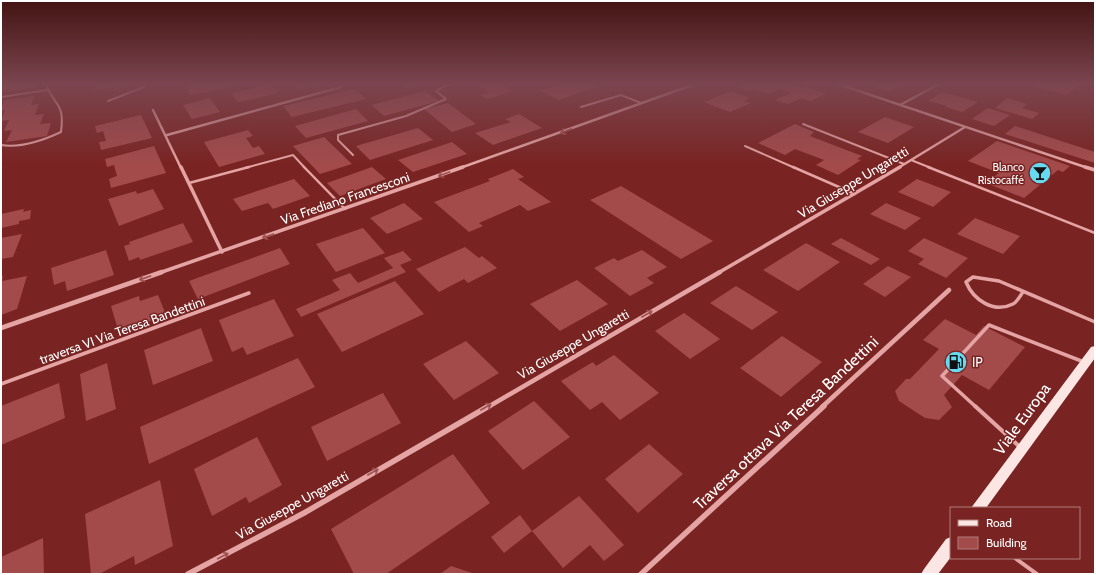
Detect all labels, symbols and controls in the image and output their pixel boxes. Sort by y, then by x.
one-way arrow [561,127,573,135]
street label: Via Giuseppe Ungaretti [795,143,911,221]
place label: Blanco Ristocaffé [978,160,1024,187]
bar icon: Blanco Ristocaffé [1027,160,1053,186]
street label: Via Frediano Francesconi [278,168,412,228]
one-way arrow [438,171,450,179]
one-way arrow [262,233,275,240]
one-way arrow [140,275,152,283]
street label: traversa VI Via Teresa Bandettini [37,293,207,367]
street label: Via Giuseppe Ungaretti [514,306,632,382]
one-way arrow [641,310,653,318]
street label: Traversa ottava Via Teresa Bandettini [690,332,882,514]
fuel station icon: IP [943,349,969,375]
place label: IP [972,354,983,370]
street label: Viale Europa [990,379,1055,459]
one-way arrow [480,403,492,411]
street label: Via Giuseppe Ungaretti [233,467,351,543]
one-way arrow [367,468,379,476]
legend [950,507,1080,559]
text: Road [986,515,1012,530]
text: Building [986,535,1028,550]
one-way arrow [217,551,229,559]

